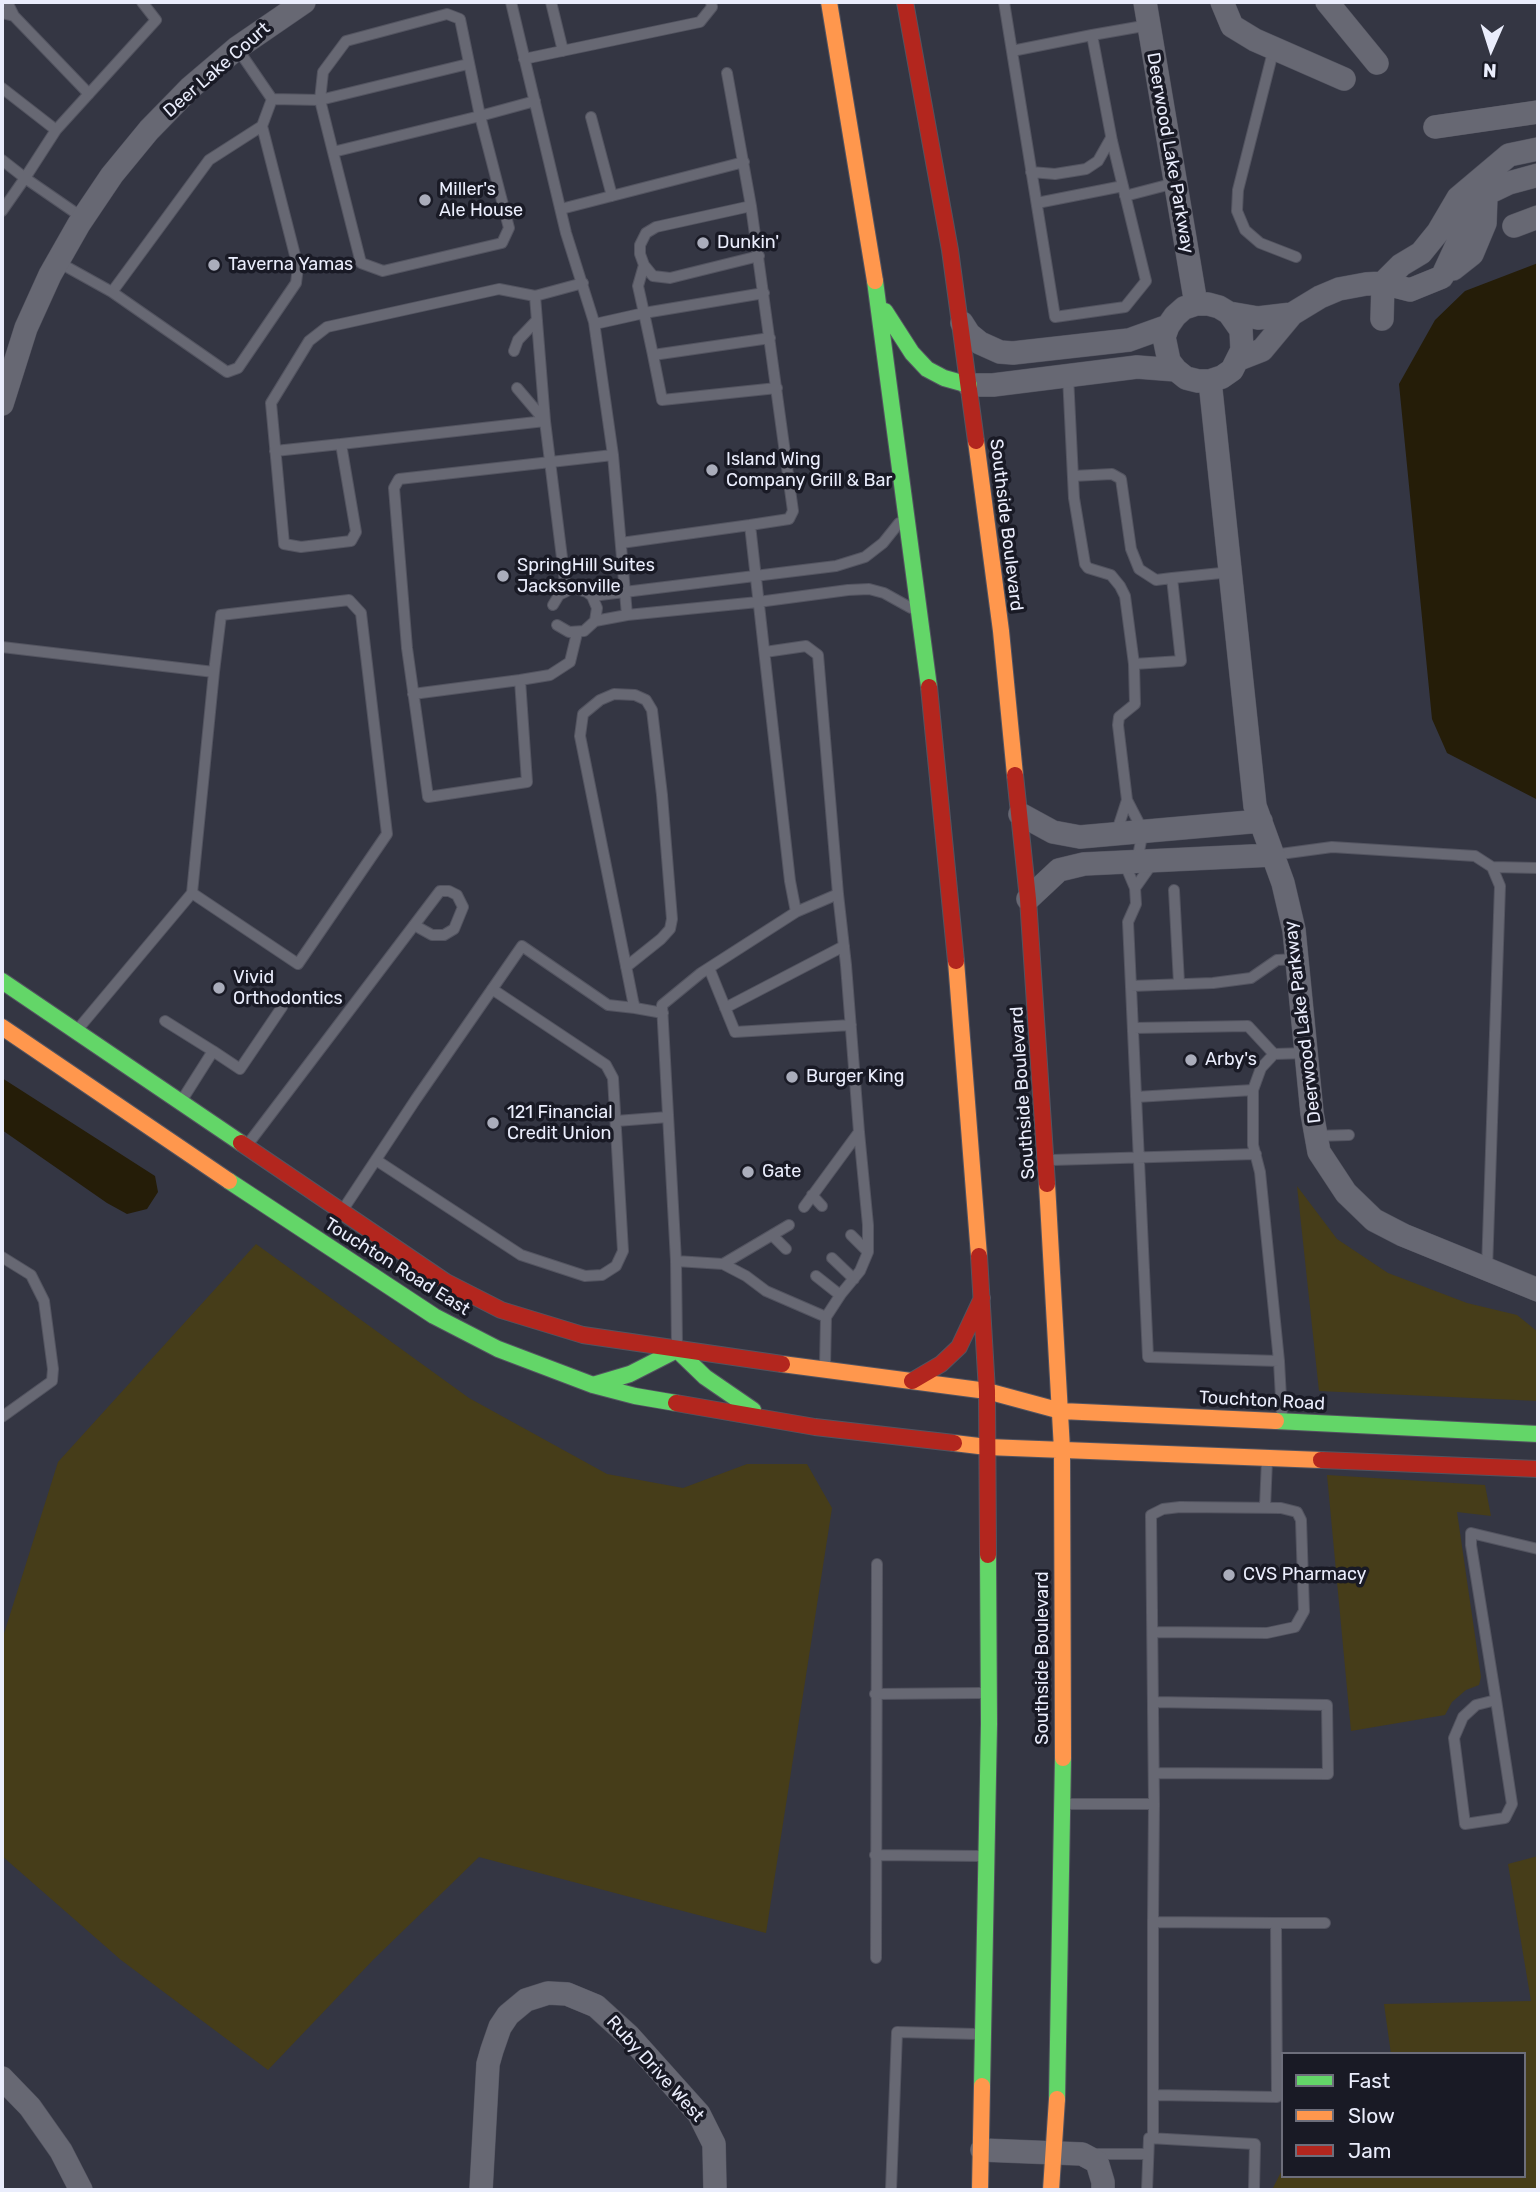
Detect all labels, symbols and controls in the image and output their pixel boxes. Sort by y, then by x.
north arrow [1456,14,1526,84]
street label: Deer Lake Court [159,18,275,122]
street label: Deerwood Lake Parkway [1142,51,1198,255]
text: N [1482,59,1497,82]
place label: Miller's Ale House [439,179,523,222]
marker: Miller's Ale House [417,192,433,208]
place label: Dunkin' [717,232,779,254]
marker: Dunkin' [695,235,711,251]
place label: Taverna Yamas [228,254,353,276]
marker: Taverna Yamas [206,257,222,273]
street label: Southside Boulevard [985,438,1027,612]
place label: Island Wing Company Grill & Bar [726,449,892,491]
marker: Island Wing Company Grill & Bar [704,462,720,478]
place label: SpringHill Suites Jacksonville [517,555,655,598]
marker: SpringHill Suites Jacksonville [495,568,511,584]
street label: Deerwood Lake Parkway [1280,919,1326,1125]
place label: Vivid Orthodontics [233,967,343,1010]
marker: Vivid Orthodontics [211,980,227,996]
street label: Southside Boulevard [1006,1006,1040,1180]
place label: Arby's [1205,1049,1257,1071]
marker: Arby's [1183,1052,1199,1068]
place label: Burger King [806,1066,904,1088]
marker: Burger King [784,1069,800,1085]
place label: 121 Financial Credit Union [507,1102,613,1144]
marker: 121 Financial Credit Union [485,1115,501,1131]
place label: Gate [762,1161,801,1183]
marker: Gate [740,1164,756,1180]
street label: Touchton Road East [320,1213,474,1321]
street label: Touchton Road [1199,1387,1325,1415]
place label: CVS Pharmacy [1243,1564,1367,1586]
marker: CVS Pharmacy [1221,1567,1237,1583]
street label: Southside Boulevard [1032,1571,1054,1745]
street label: Ruby Drive West [602,2011,708,2127]
legend [1281,2052,1526,2178]
text: Fast [1348,2068,1390,2093]
text: Slow [1348,2103,1395,2128]
text: Jam [1348,2138,1392,2163]

